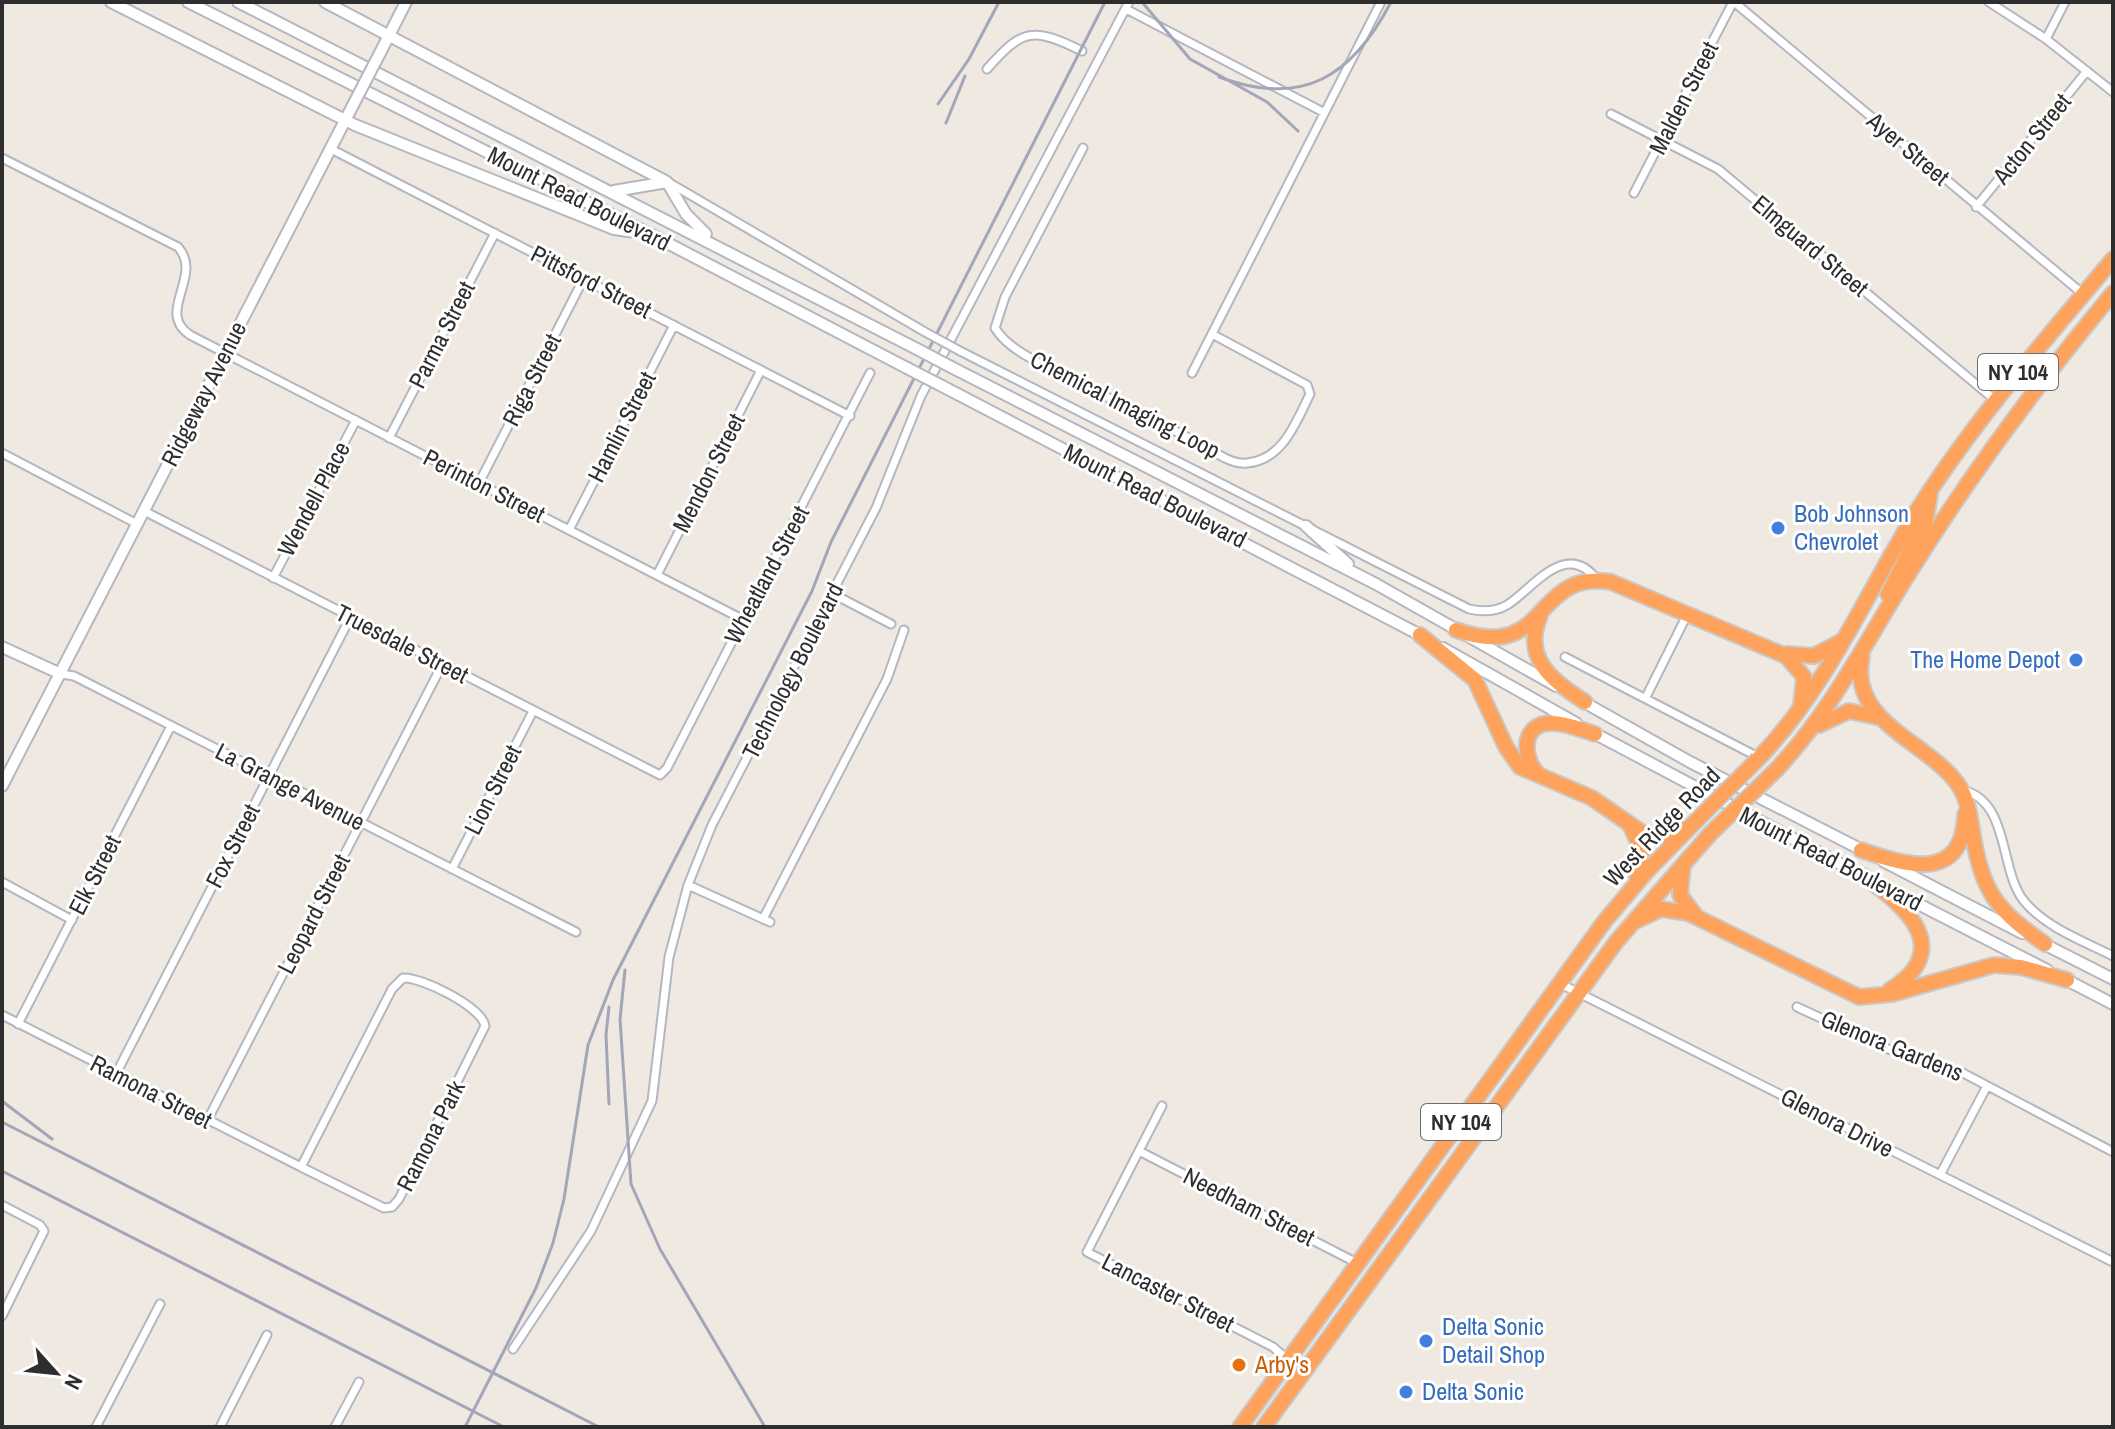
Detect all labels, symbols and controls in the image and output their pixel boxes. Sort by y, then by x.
street label: Malden Street [1641,35,1725,159]
street label: Acton Street [1984,86,2078,191]
street label: Ayer Street [1860,104,1957,192]
street label: Mount Read Boulevard [483,138,676,258]
street label: Elmguard Street [1746,187,1876,304]
street label: Pittsford Street [526,237,658,325]
street label: Parma Street [401,275,482,393]
street label: Ridgeway Avenue [153,316,253,471]
street label: Riga Street [494,327,568,431]
street label: Chemical Imaging Loop [1025,342,1226,466]
road number: NY 104 [1978,354,2058,390]
street label: Hamlin Street [580,365,663,487]
street label: Mendon Street [665,407,752,537]
street label: Mount Read Boulevard [1059,435,1252,555]
street label: Wendell Place [270,436,357,561]
street label: Perinton Street [418,441,551,530]
place label: Bob Johnson Chevrolet [1794,497,1909,557]
street label: Wheatland Street [716,499,816,649]
marker: Bob Johnson Chevrolet [1769,519,1787,537]
street label: Technology Boulevard [734,577,850,764]
street label: Truesdale Street [331,596,475,690]
place label: The Home Depot [1910,643,2061,675]
marker: The Home Depot [2067,651,2085,669]
street label: La Grange Avenue [210,735,371,838]
street label: Lion Street [456,739,528,840]
street label: West Ridge Road [1596,759,1727,893]
street label: Fox Street [197,798,267,893]
street label: Mount Read Boulevard [1735,798,1928,918]
street label: Elk Street [60,829,128,920]
street label: Leopard Street [269,848,357,979]
street label: Glenora Gardens [1816,1002,1968,1088]
street label: Ramona Street [85,1047,218,1136]
street label: Ramona Park [389,1075,472,1196]
street label: Glenora Drive [1776,1080,1899,1164]
road number: NY 104 [1421,1104,1501,1140]
street label: Needham Street [1178,1159,1321,1253]
street label: Lancaster Street [1097,1245,1241,1339]
place label: Delta Sonic Detail Shop [1442,1310,1545,1370]
marker: Delta Sonic Detail Shop [1417,1332,1435,1350]
north arrow [16,1333,96,1413]
place label: Arby's [1254,1348,1309,1380]
marker: Arby's [1230,1356,1248,1374]
text: N [57,1369,90,1395]
place label: Delta Sonic [1422,1375,1524,1407]
marker: Delta Sonic [1397,1383,1415,1401]

